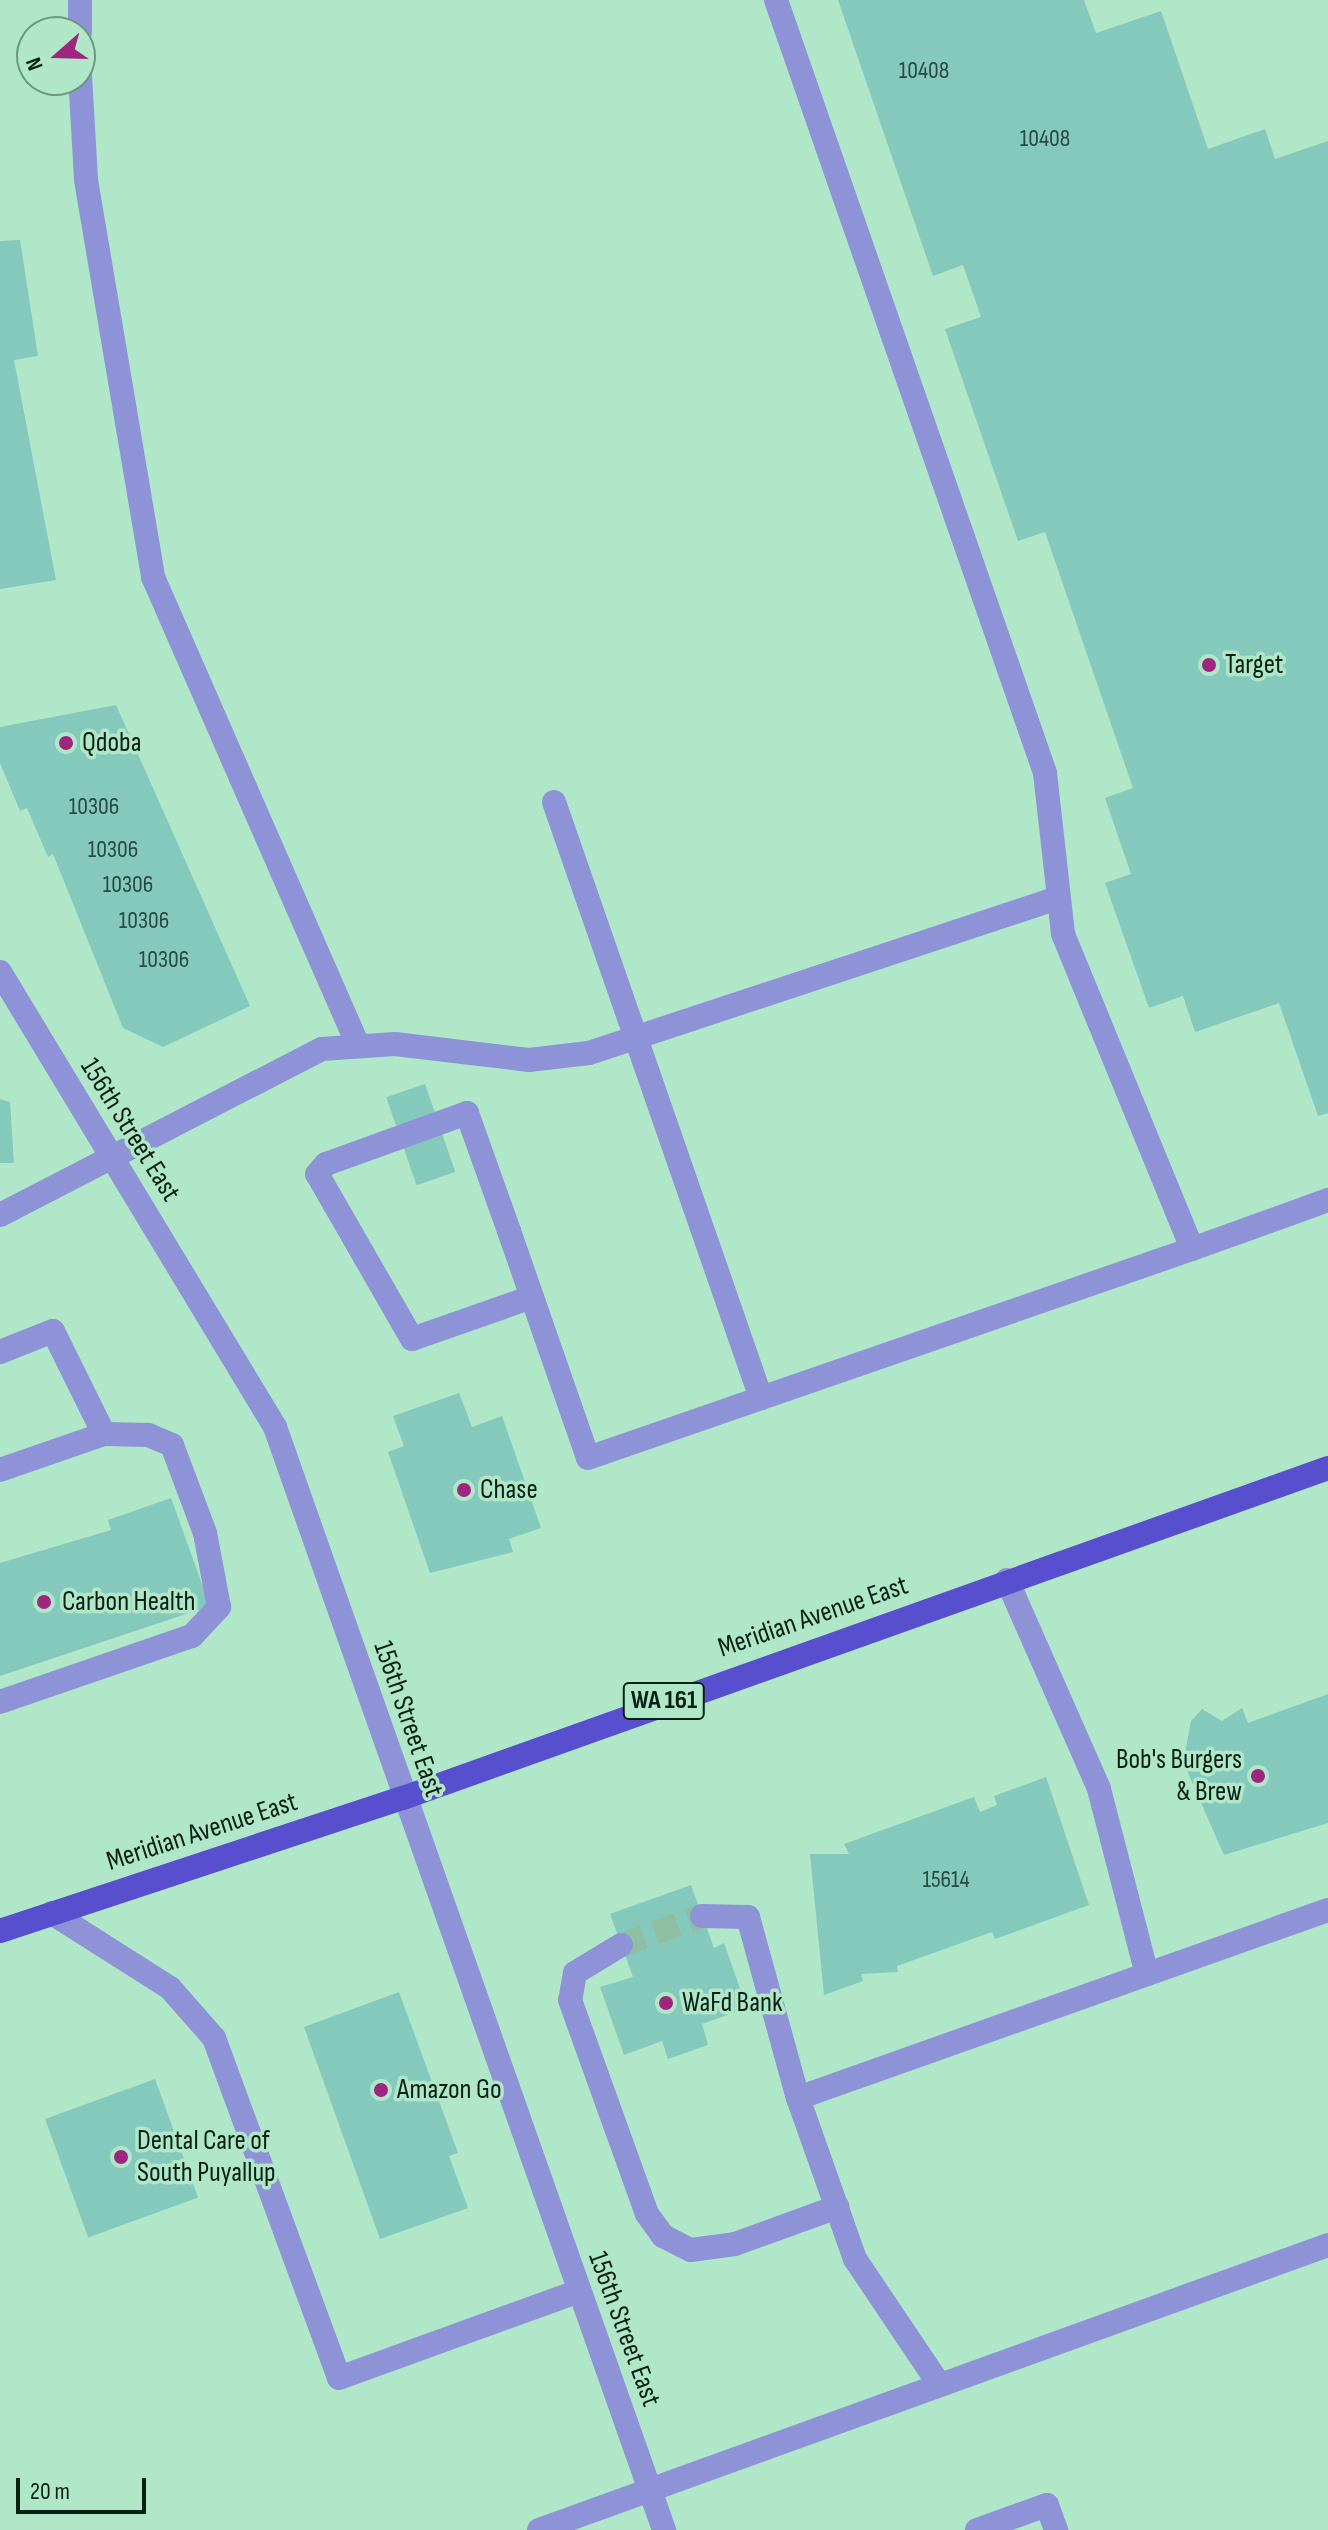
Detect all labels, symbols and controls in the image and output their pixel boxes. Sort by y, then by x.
north arrow [16,16,96,96]
text: N [20,54,50,74]
house number: 10408 [899,57,949,85]
house number: 10408 [1020,125,1070,153]
place label: Target [1225,648,1283,682]
marker: Target [1200,656,1218,674]
place label: Qdoba [82,726,141,760]
marker: Qdoba [57,734,75,752]
house number: 10306 [69,793,119,821]
house number: 10306 [88,836,138,864]
house number: 10306 [103,871,153,899]
house number: 10306 [119,907,169,935]
house number: 10306 [139,946,189,974]
street label: 156th Street East [73,1052,187,1208]
place label: Chase [480,1473,538,1507]
marker: Chase [455,1481,473,1499]
street label: Meridian Avenue East [714,1569,912,1665]
place label: Carbon Health [62,1585,196,1619]
marker: Carbon Health [33,1591,55,1613]
street label: 156th Street East [366,1637,450,1801]
road number: WA 161 [622,1679,706,1723]
place label: Bob's Burgers & Brew [1116,1743,1242,1809]
marker: Bob's Burgers & Brew [1249,1767,1267,1785]
street label: Meridian Avenue East [102,1785,302,1879]
house number: 15614 [923,1866,969,1894]
place label: WaFd Bank [682,1986,783,2020]
marker: WaFd Bank [657,1994,675,2012]
place label: Amazon Go [397,2073,502,2107]
marker: Amazon Go [372,2081,390,2099]
place label: Dental Care of South Puyallup [137,2124,276,2190]
marker: Dental Care of South Puyallup [112,2148,130,2166]
street label: 156th Street East [580,2247,668,2411]
scale bar [20,2462,150,2512]
text: 20 m [30,2477,70,2506]

